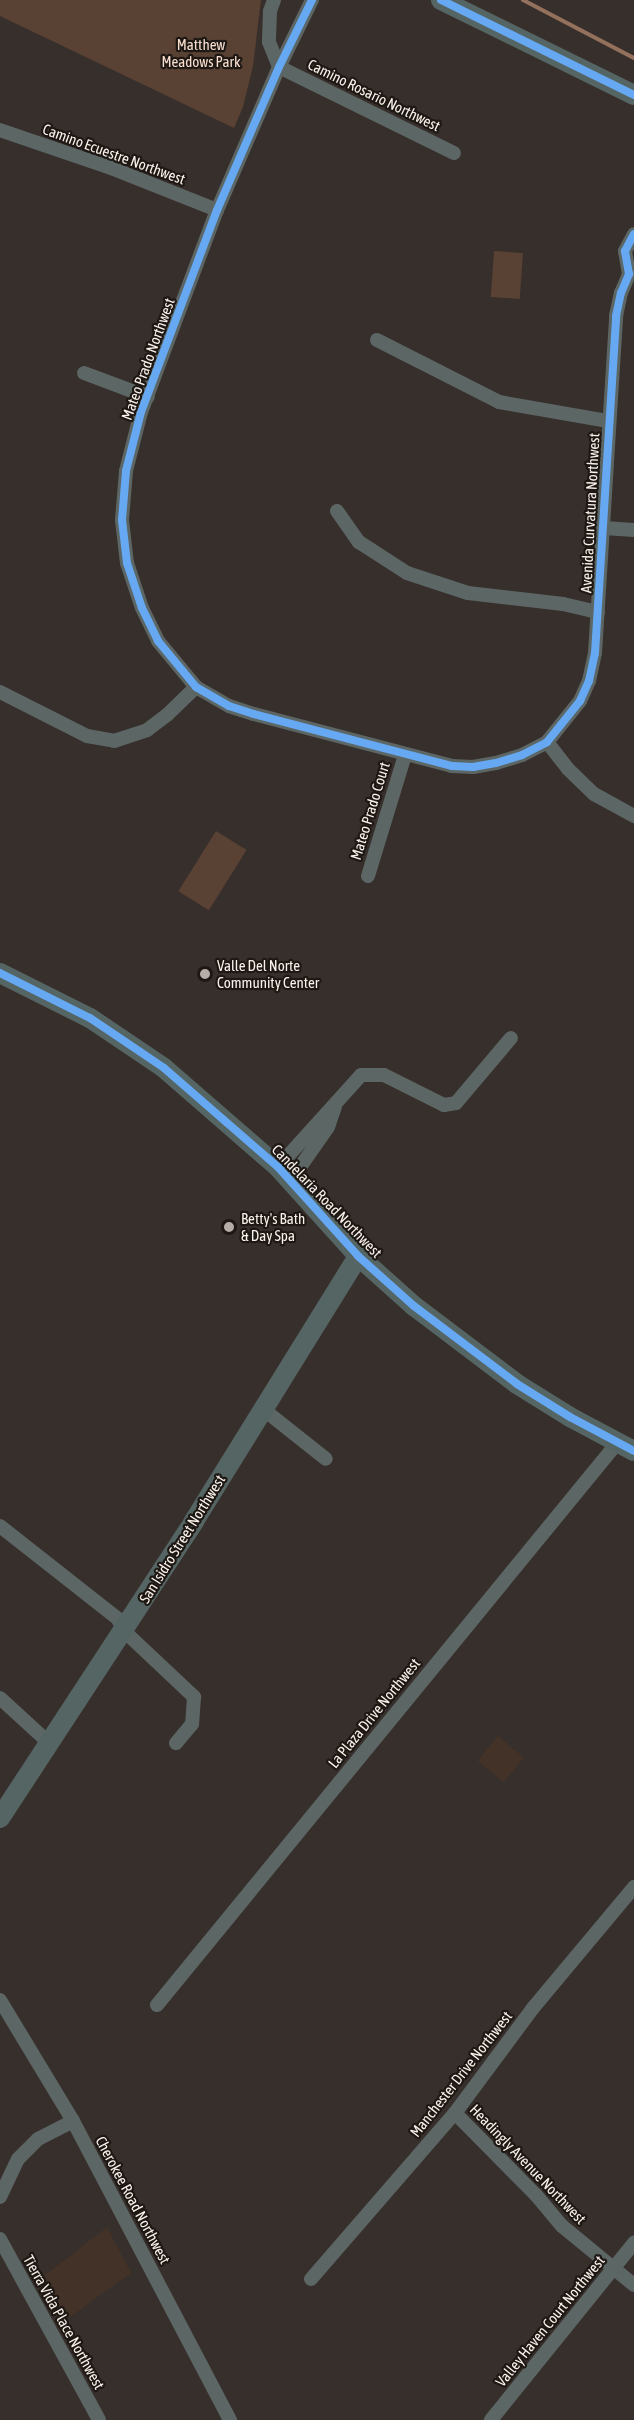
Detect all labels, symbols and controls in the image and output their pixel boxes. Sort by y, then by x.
park label: Matthew Meadows Park [161,35,241,70]
street label: Camino Rosario Northwest [305,55,443,135]
street label: Camino Ecuestre Northwest [40,120,188,188]
street label: Mateo Prado Northwest [118,295,178,423]
street label: Avenida Curvatura Northwest [577,433,603,593]
street label: Mateo Prado Court [347,760,393,862]
place label: Valle Del Norte Community Center [217,956,319,991]
marker: Valle Del Norte Community Center [198,967,212,981]
street label: Candelaria Road Northwest [268,1141,386,1261]
place label: Betty's Bath & Day Spa [241,1209,305,1244]
marker: Betty's Bath & Day Spa [222,1220,236,1234]
street label: San Isidro Street Northwest [135,1472,229,1606]
street label: La Plaza Drive Northwest [324,1655,424,1771]
street label: Manchester Drive Northwest [406,2007,516,2141]
street label: Headingly Avenue Northwest [466,2100,590,2228]
street label: Cherokee Road Northwest [92,2133,174,2267]
street label: Tierra Vida Place Northwest [20,2252,108,2392]
street label: Valley Haven Court Northwest [492,2252,608,2390]

